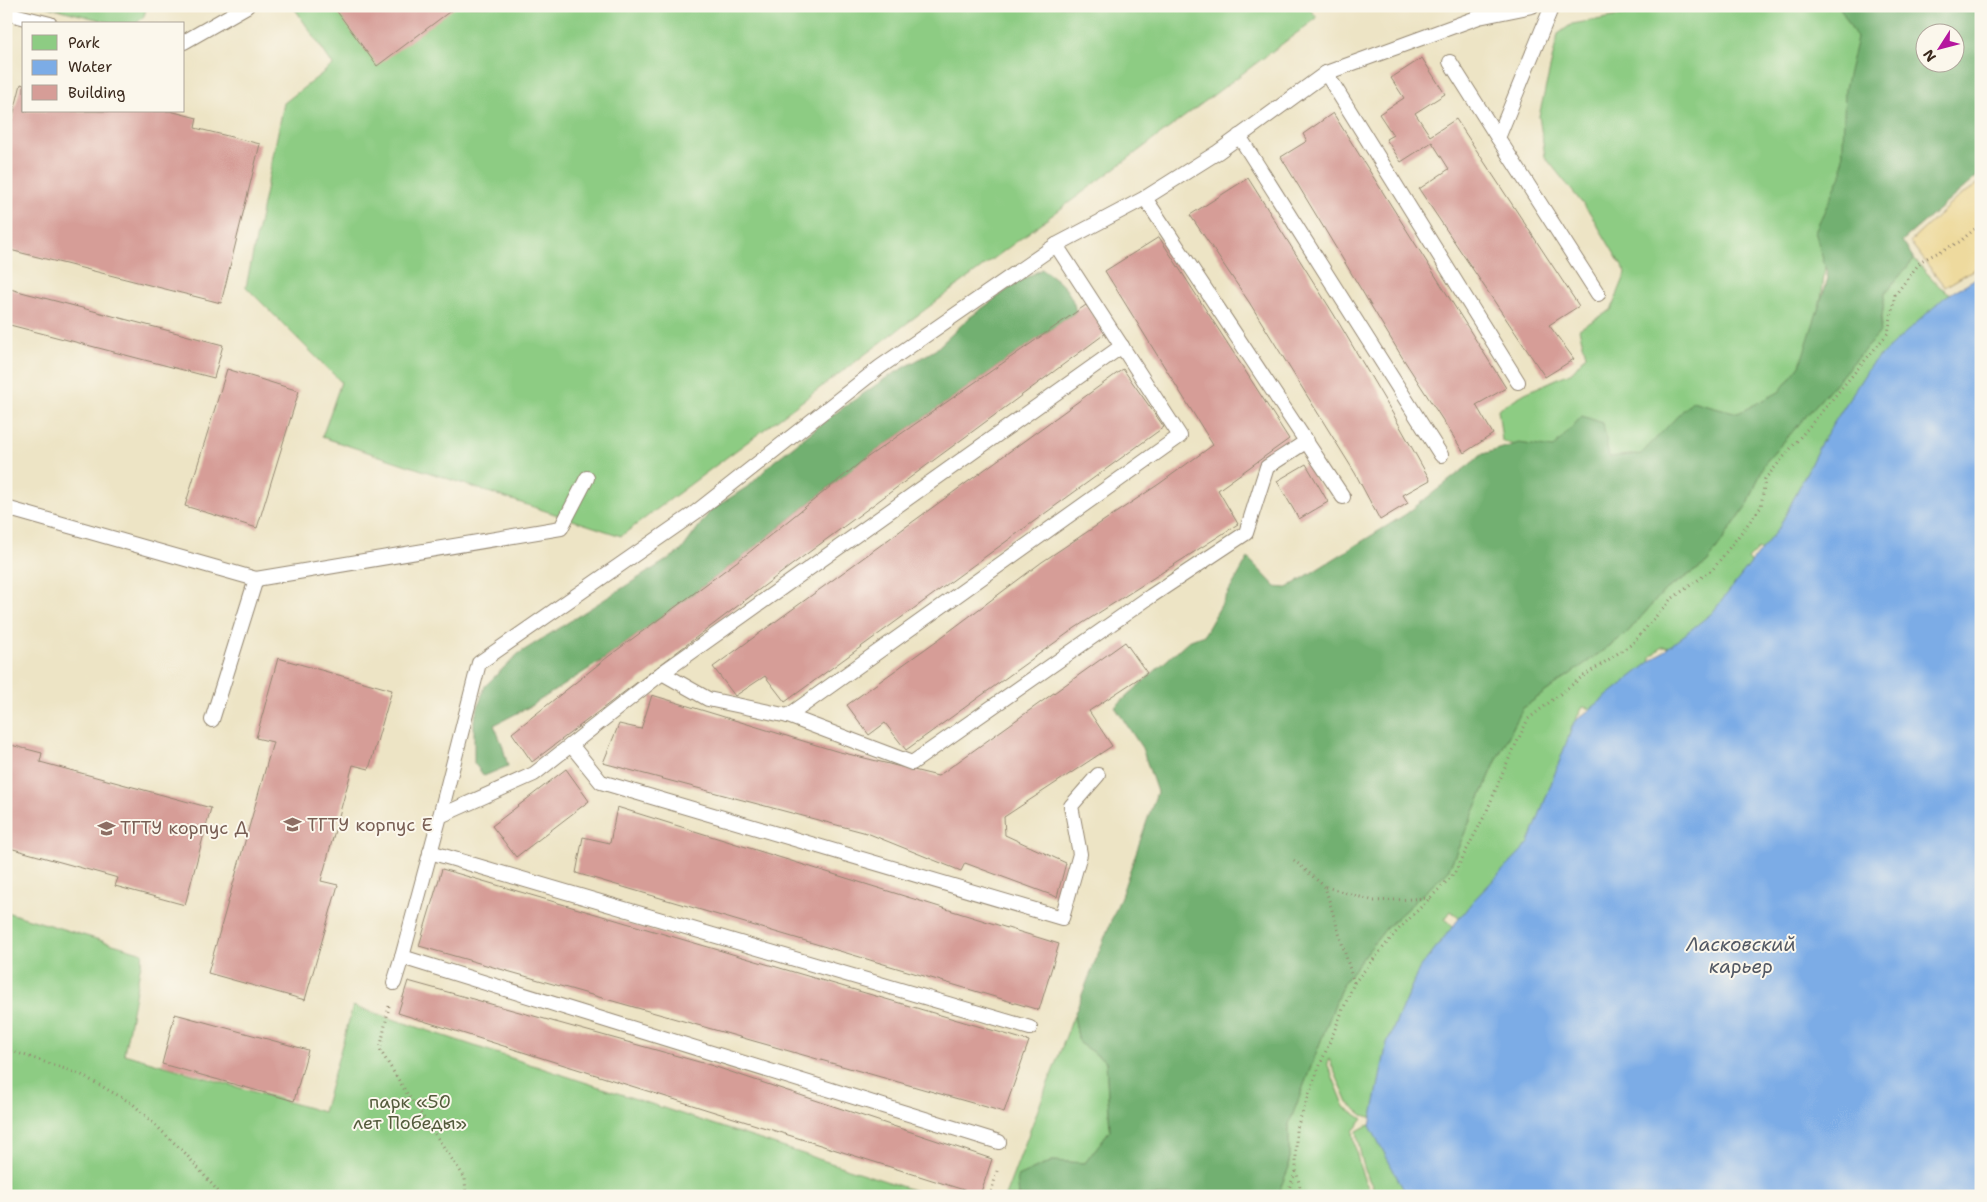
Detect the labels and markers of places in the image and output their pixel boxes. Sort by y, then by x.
place label: ТГТУ корпус Е [307,813,433,837]
school or university icon: ТГТУ корпус Е [283,815,303,835]
place label: ТГТУ корпус Д [120,816,248,840]
school or university icon: ТГТУ корпус Д [96,818,116,838]

